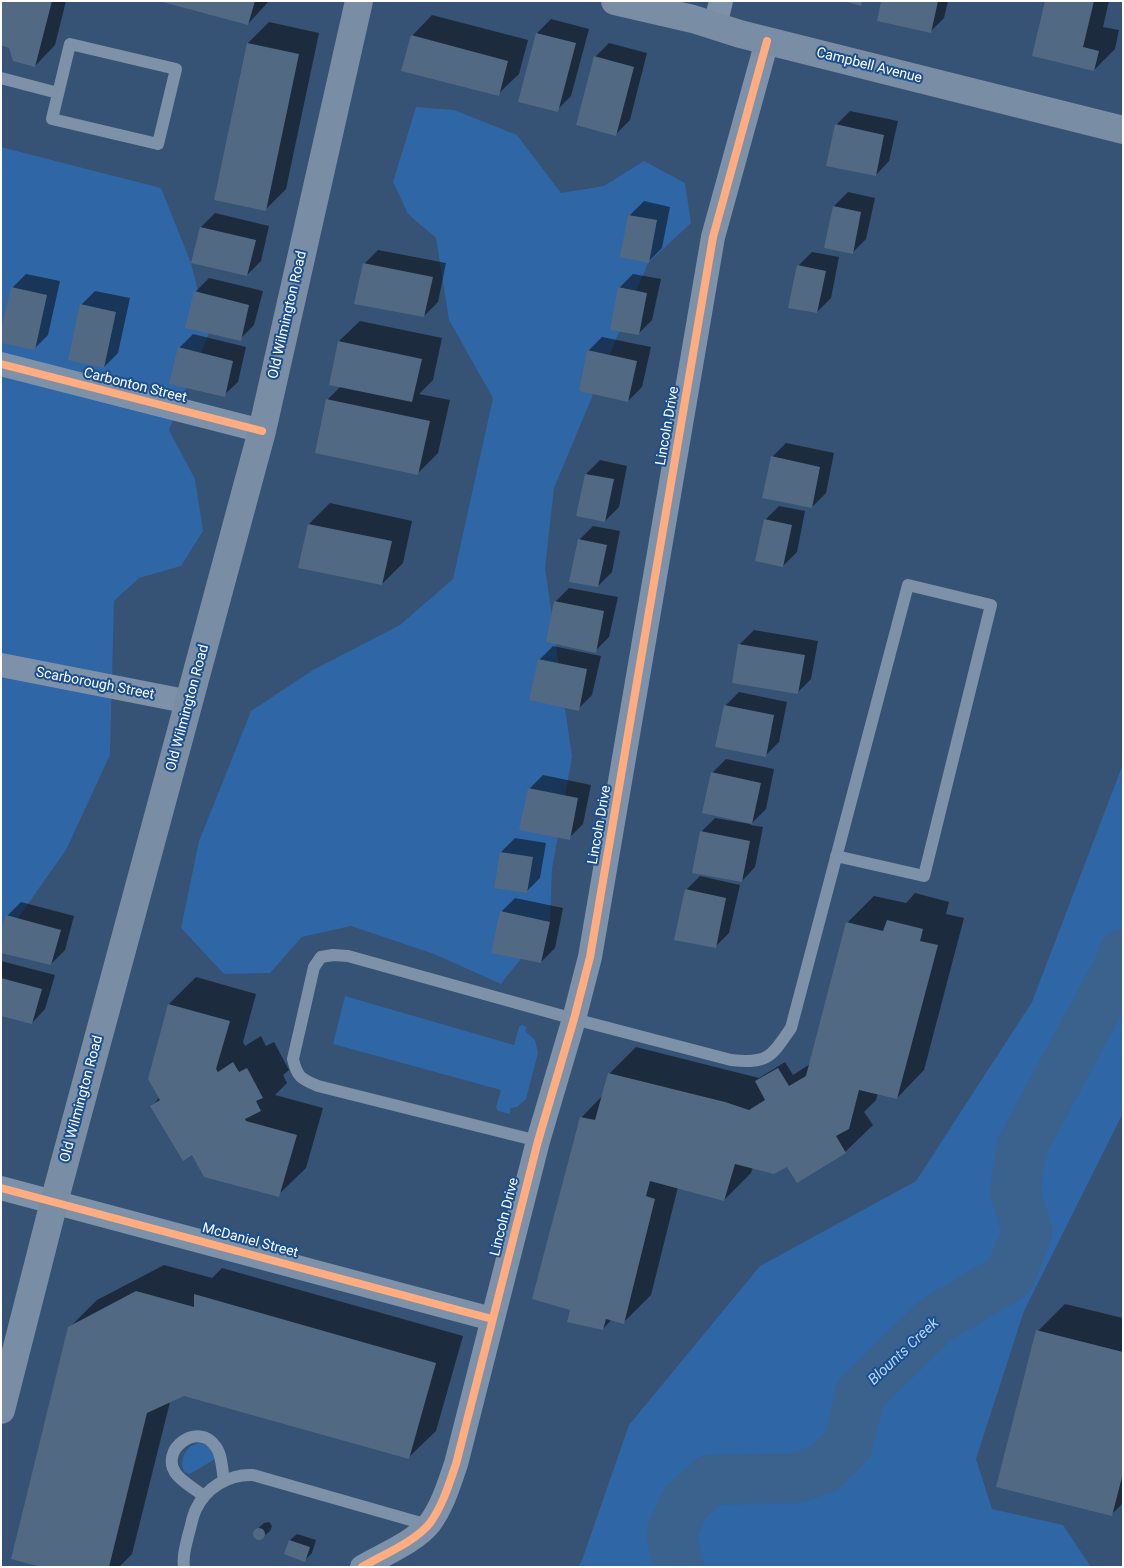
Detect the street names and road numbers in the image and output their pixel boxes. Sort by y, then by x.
street label: Campbell Avenue [814,45,924,87]
street label: Old Wilmington Road [265,249,311,381]
street label: Carbonton Street [82,365,188,407]
street label: Lincoln Drive [653,385,683,467]
street label: Old Wilmington Road [163,643,213,773]
street label: Scarborough Street [34,664,156,704]
street label: Lincoln Drive [585,784,615,866]
street label: Old Wilmington Road [57,1034,107,1164]
street label: Lincoln Drive [487,1176,523,1258]
street label: McDaniel Street [200,1220,300,1262]

